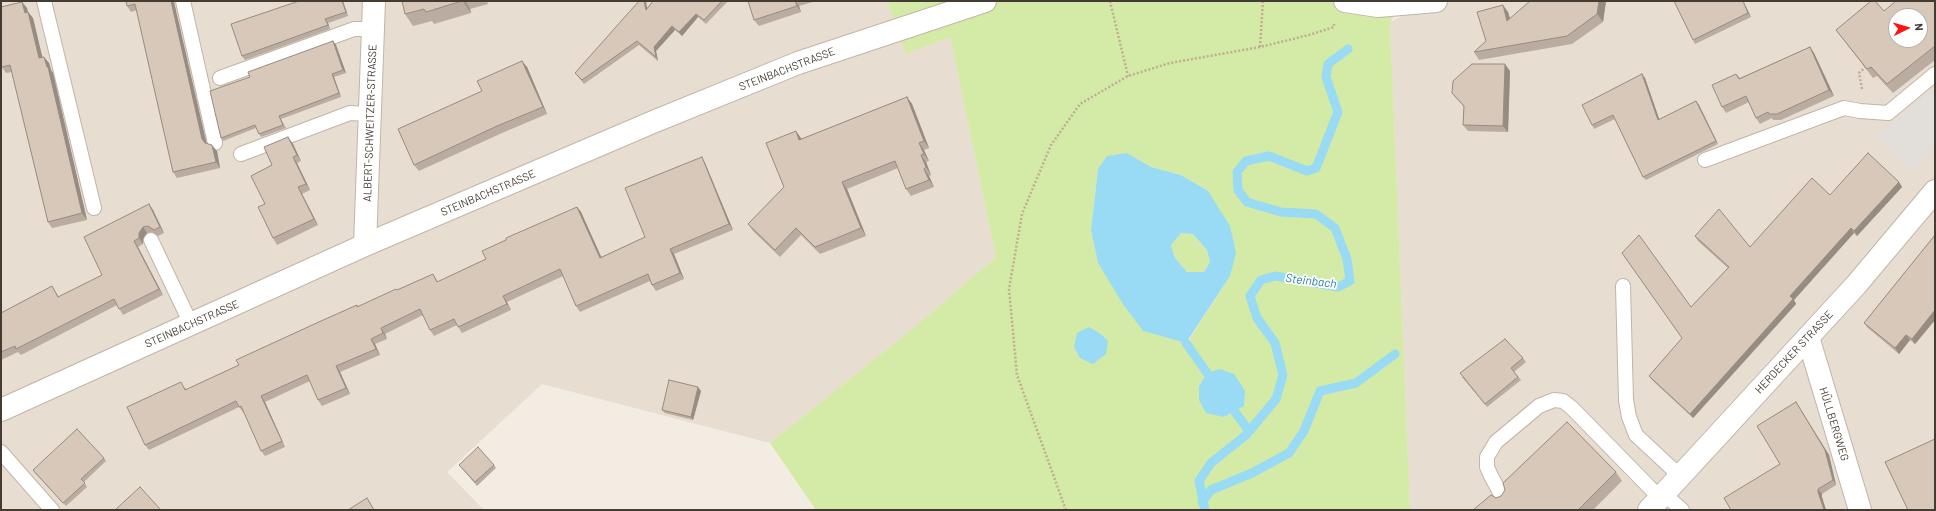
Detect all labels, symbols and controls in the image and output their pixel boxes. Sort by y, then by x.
north arrow [1888,8,1928,48]
text: N [1913,23,1926,31]
street label: ALBERT-SCHWEITZER-STRASSE [361,44,379,202]
street label: STEINBACHSTRASSE [737,45,837,93]
street label: STEINBACHSTRASSE [439,167,537,219]
water label: Steinbach [1285,271,1337,291]
street label: STEINBACHSTRASSE [143,297,241,351]
street label: HERDECKER STRASSE [1752,308,1836,396]
street label: HÜLLBERGWEG [1816,385,1852,463]

